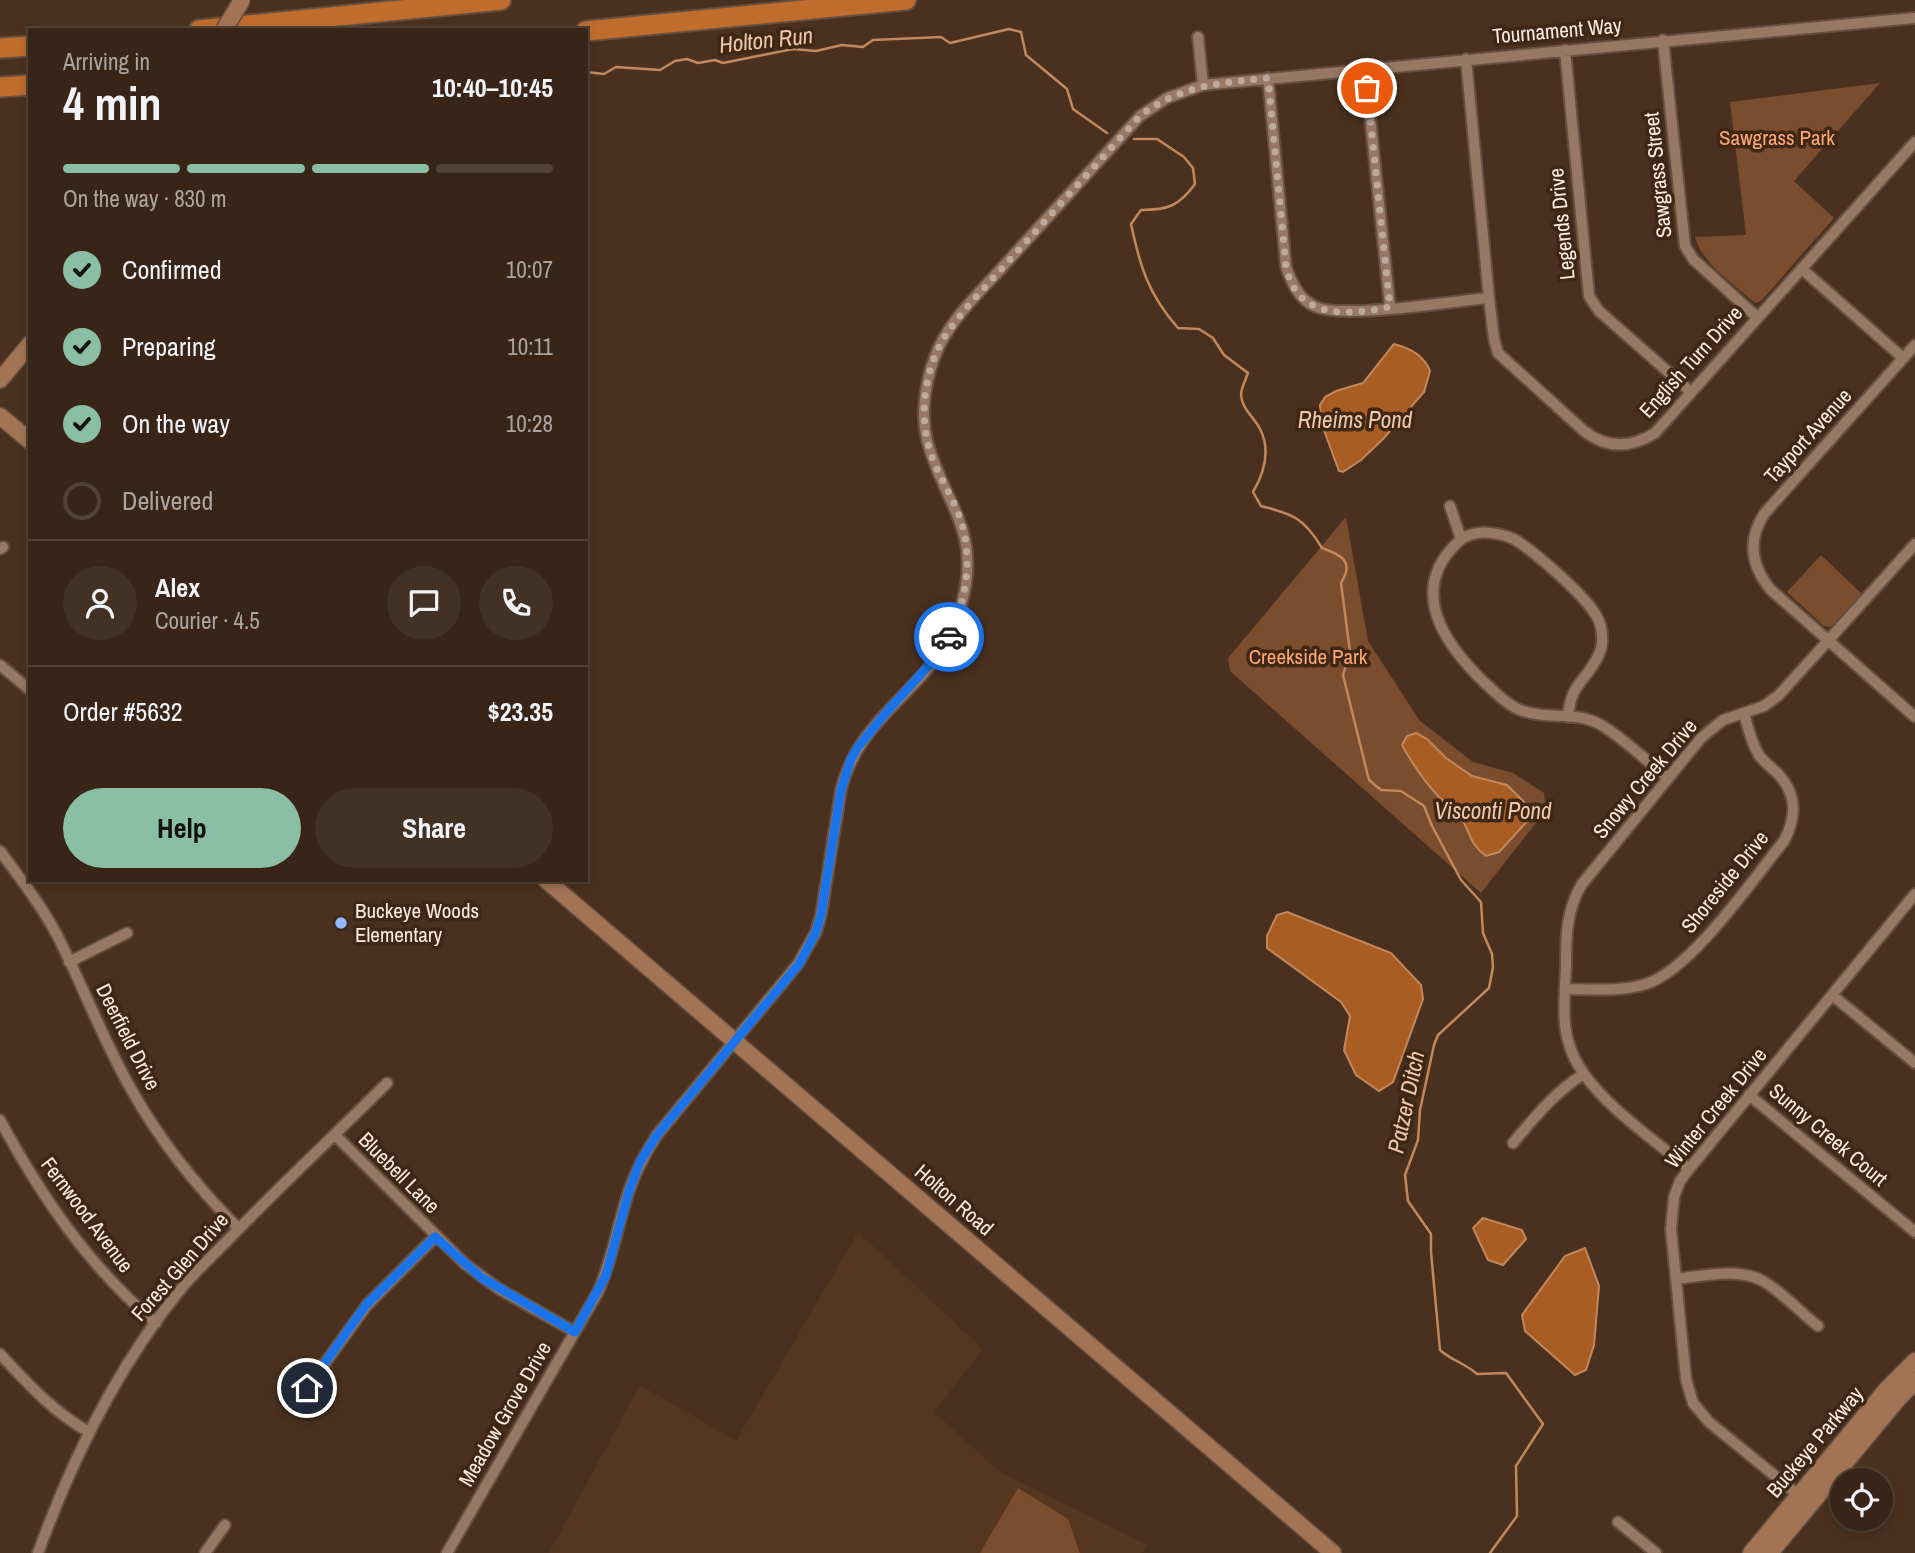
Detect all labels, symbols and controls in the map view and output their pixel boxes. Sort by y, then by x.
street label: Tournament Way [1491,10,1623,51]
water label: Holton Run [717,19,814,60]
text: Arriving in [63,46,150,77]
pin [1337,58,1397,118]
icon: bag [1348,69,1386,107]
text: 10:40–10:45 [432,70,553,105]
text: 4 min [63,72,162,134]
street label: Sawgrass Street [1636,111,1679,239]
park label: Sawgrass Park [1719,123,1835,152]
street label: Legends Drive [1541,167,1582,281]
text: On the way · 830 m [63,183,227,214]
icon: check [63,251,101,289]
text: Confirmed [122,252,222,287]
text: 10:07 [506,254,553,285]
street label: English Turn Drive [1632,299,1749,424]
icon: check [63,328,101,366]
text: Preparing [122,329,216,364]
text: 10:11 [507,331,553,362]
street label: Tayport Avenue [1757,382,1858,489]
water label: Rheims Pond [1298,404,1413,435]
icon: check [63,405,101,443]
text: On the way [122,406,230,441]
text: 10:28 [506,408,553,439]
text: Delivered [122,483,213,518]
button: person [63,566,137,640]
button: chat [387,566,461,640]
button: phone [479,566,553,640]
text: Alex [155,570,200,605]
courier [914,602,984,672]
text: Courier · 4.5 [155,605,260,636]
icon: car [930,618,968,656]
park label: Creekside Park [1249,642,1368,671]
text: Order #5632 [63,694,183,729]
text: $23.35 [488,694,553,729]
street label: Snowy Creek Drive [1586,713,1703,845]
button: Help [63,788,301,868]
button: Share [315,788,553,868]
water label: Visconti Pond [1434,795,1552,826]
street label: Shoreside Drive [1674,824,1775,939]
place label: Buckeye Woods Elementary [355,896,479,949]
marker: Buckeye Woods Elementary [333,915,349,931]
street label: Deerfield Drive [89,979,168,1095]
street label: Winter Creek Drive [1658,1041,1773,1174]
water label: Patzer Ditch [1380,1048,1431,1156]
street label: Sunny Creek Court [1763,1076,1894,1193]
street label: Bluebell Lane [352,1125,447,1220]
street label: Fernwood Avenue [34,1151,140,1278]
street label: Holton Road [909,1157,1000,1242]
street label: Forest Glen Drive [124,1206,235,1327]
street label: Meadow Grove Drive [451,1336,558,1491]
pin [277,1358,337,1418]
icon: home [288,1369,326,1407]
street label: Buckeye Parkway [1760,1380,1870,1503]
map controls [1830,1468,1893,1531]
button: locate [1830,1468,1893,1531]

